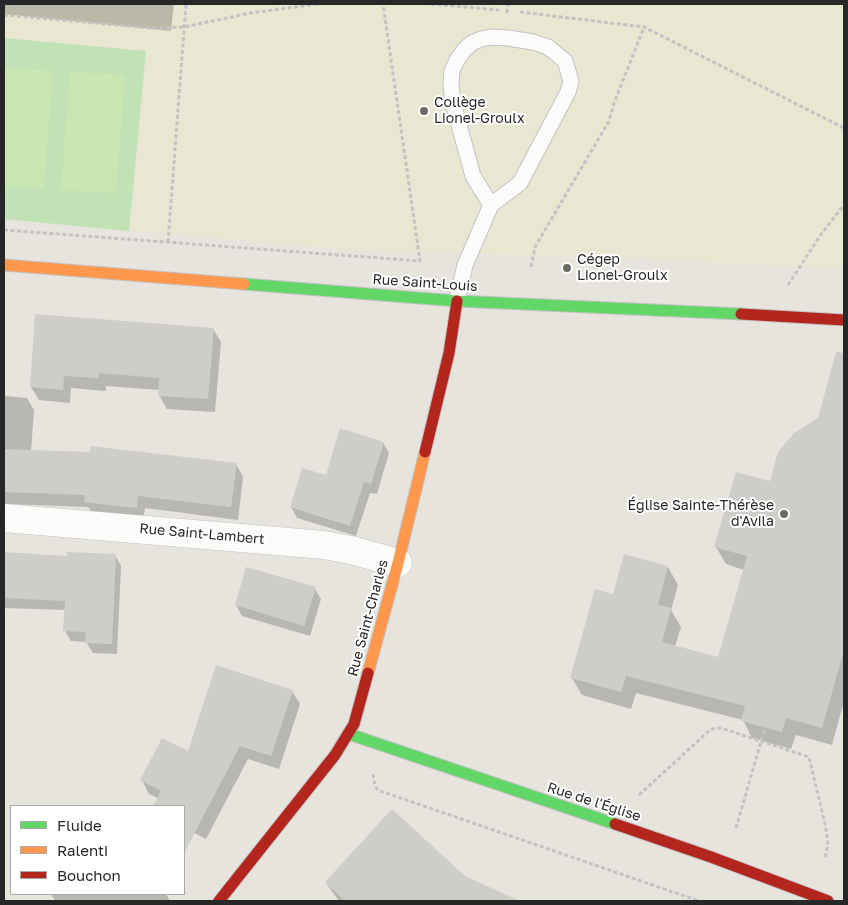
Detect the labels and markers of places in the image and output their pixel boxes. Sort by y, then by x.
place label: Collège Lionel-Groulx [434,95,525,128]
marker: Collège Lionel-Groulx [418,105,430,117]
place label: Cégep Lionel-Groulx [577,252,668,284]
marker: Cégep Lionel-Groulx [561,262,573,274]
place label: Église Sainte-Thérèse d'Avila [628,498,774,530]
marker: Église Sainte-Thérèse d'Avila [778,508,790,520]

